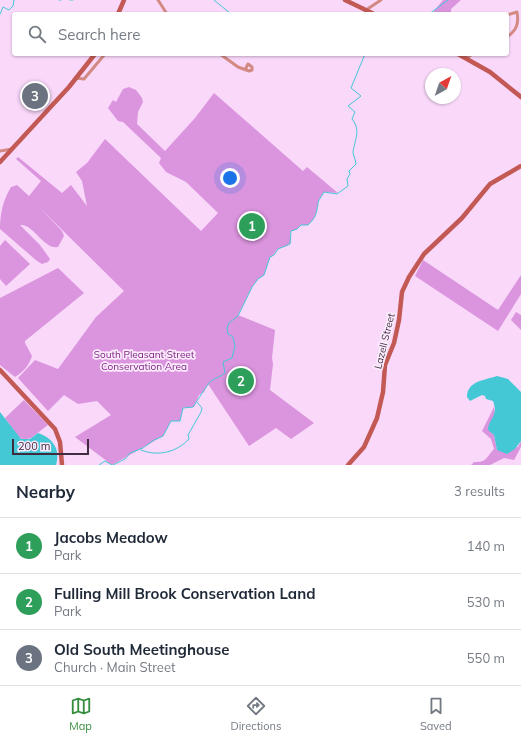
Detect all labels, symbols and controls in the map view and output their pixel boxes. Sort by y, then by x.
search box [12,12,509,56]
icon: search [26,23,48,45]
text: Search here [58,25,140,44]
north arrow [425,68,461,104]
pin: 3 [22,81,48,111]
your location [220,168,240,188]
pin: 1 [239,211,265,241]
street label: Lazell Street [371,311,398,370]
park label: South Pleasant Street Conservation Area [94,348,195,373]
pin: 2 [228,366,254,396]
scale bar [12,437,89,456]
text: 200 m [18,439,50,453]
text: Nearby [16,481,75,502]
text: 3 results [454,483,505,499]
text: Jacobs Meadow [54,528,168,547]
text: 1 [25,538,33,554]
text: 140 m [467,538,505,554]
text: Park [54,547,81,563]
text: Fulling Mill Brook Conservation Land [54,584,315,603]
text: 2 [25,594,33,610]
text: 530 m [467,594,505,610]
text: Park [54,603,81,619]
text: Old South Meetinghouse [54,640,230,659]
text: 3 [25,650,33,666]
text: 550 m [467,650,505,666]
text: Church · Main Street [54,659,176,675]
tab: Map [69,695,92,733]
tab: Directions [231,695,281,733]
tab: Saved [420,695,452,733]

